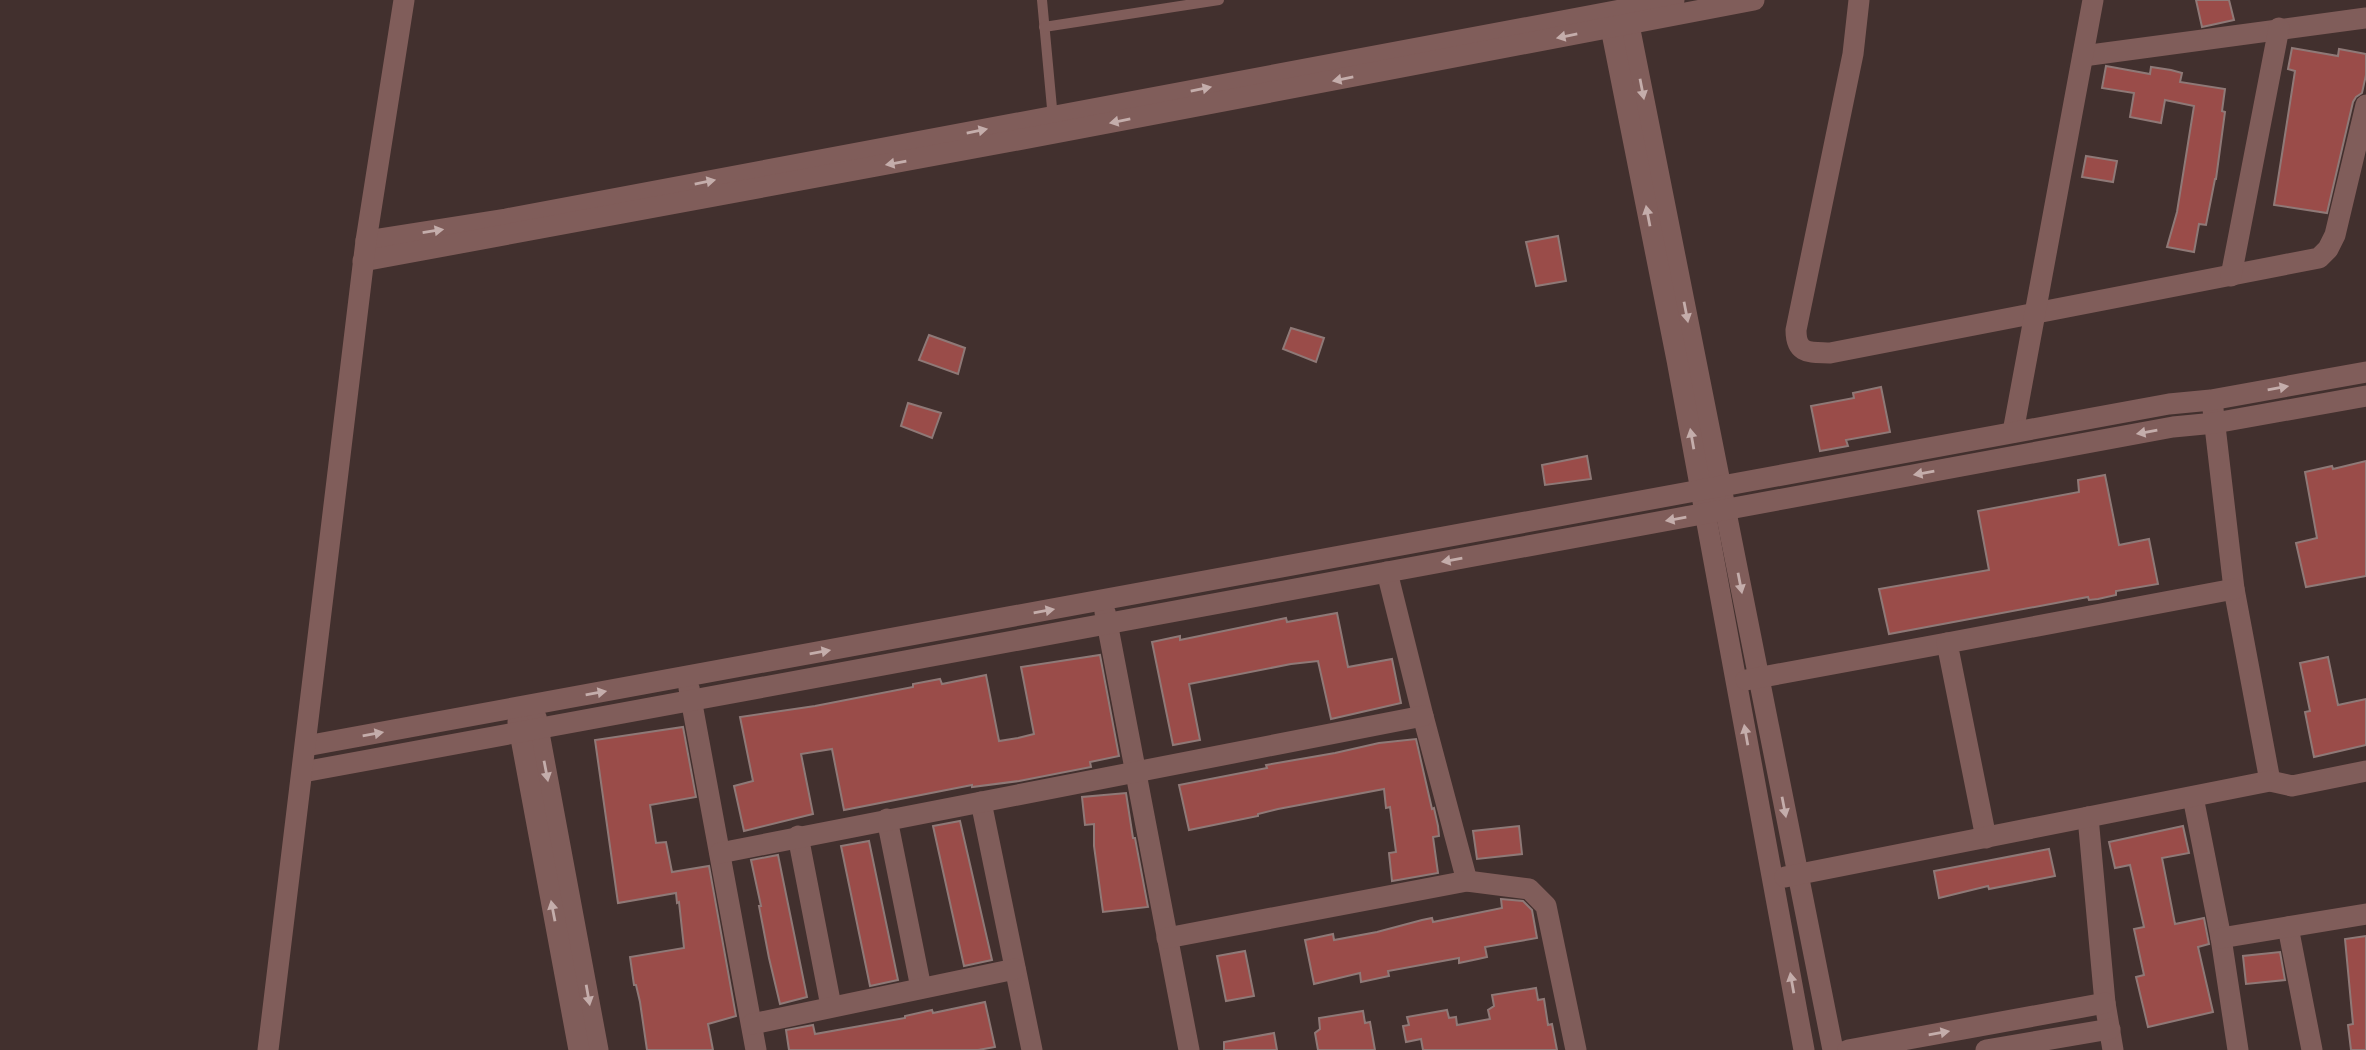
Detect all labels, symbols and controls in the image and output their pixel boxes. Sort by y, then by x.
one-way arrow [1556,31,1578,42]
one-way arrow [1332,74,1354,85]
one-way arrow [1636,78,1647,100]
one-way arrow [1190,83,1212,94]
one-way arrow [1109,116,1131,127]
one-way arrow [966,125,988,136]
one-way arrow [885,158,907,169]
one-way arrow [694,176,716,187]
one-way arrow [1643,205,1654,227]
one-way arrow [422,225,444,236]
one-way arrow [1681,301,1692,323]
one-way arrow [2267,382,2289,393]
one-way arrow [2136,427,2158,438]
one-way arrow [1686,428,1697,450]
one-way arrow [1912,468,1934,479]
one-way arrow [1665,514,1687,525]
one-way arrow [1441,555,1463,566]
one-way arrow [1735,572,1746,594]
one-way arrow [1033,605,1055,616]
one-way arrow [809,646,831,657]
one-way arrow [586,687,608,698]
one-way arrow [1741,724,1752,746]
one-way arrow [362,728,384,739]
one-way arrow [541,760,552,782]
one-way arrow [1779,796,1790,818]
one-way arrow [548,900,559,922]
one-way arrow [1786,972,1797,994]
one-way arrow [582,984,593,1006]
one-way arrow [1928,1028,1950,1039]

